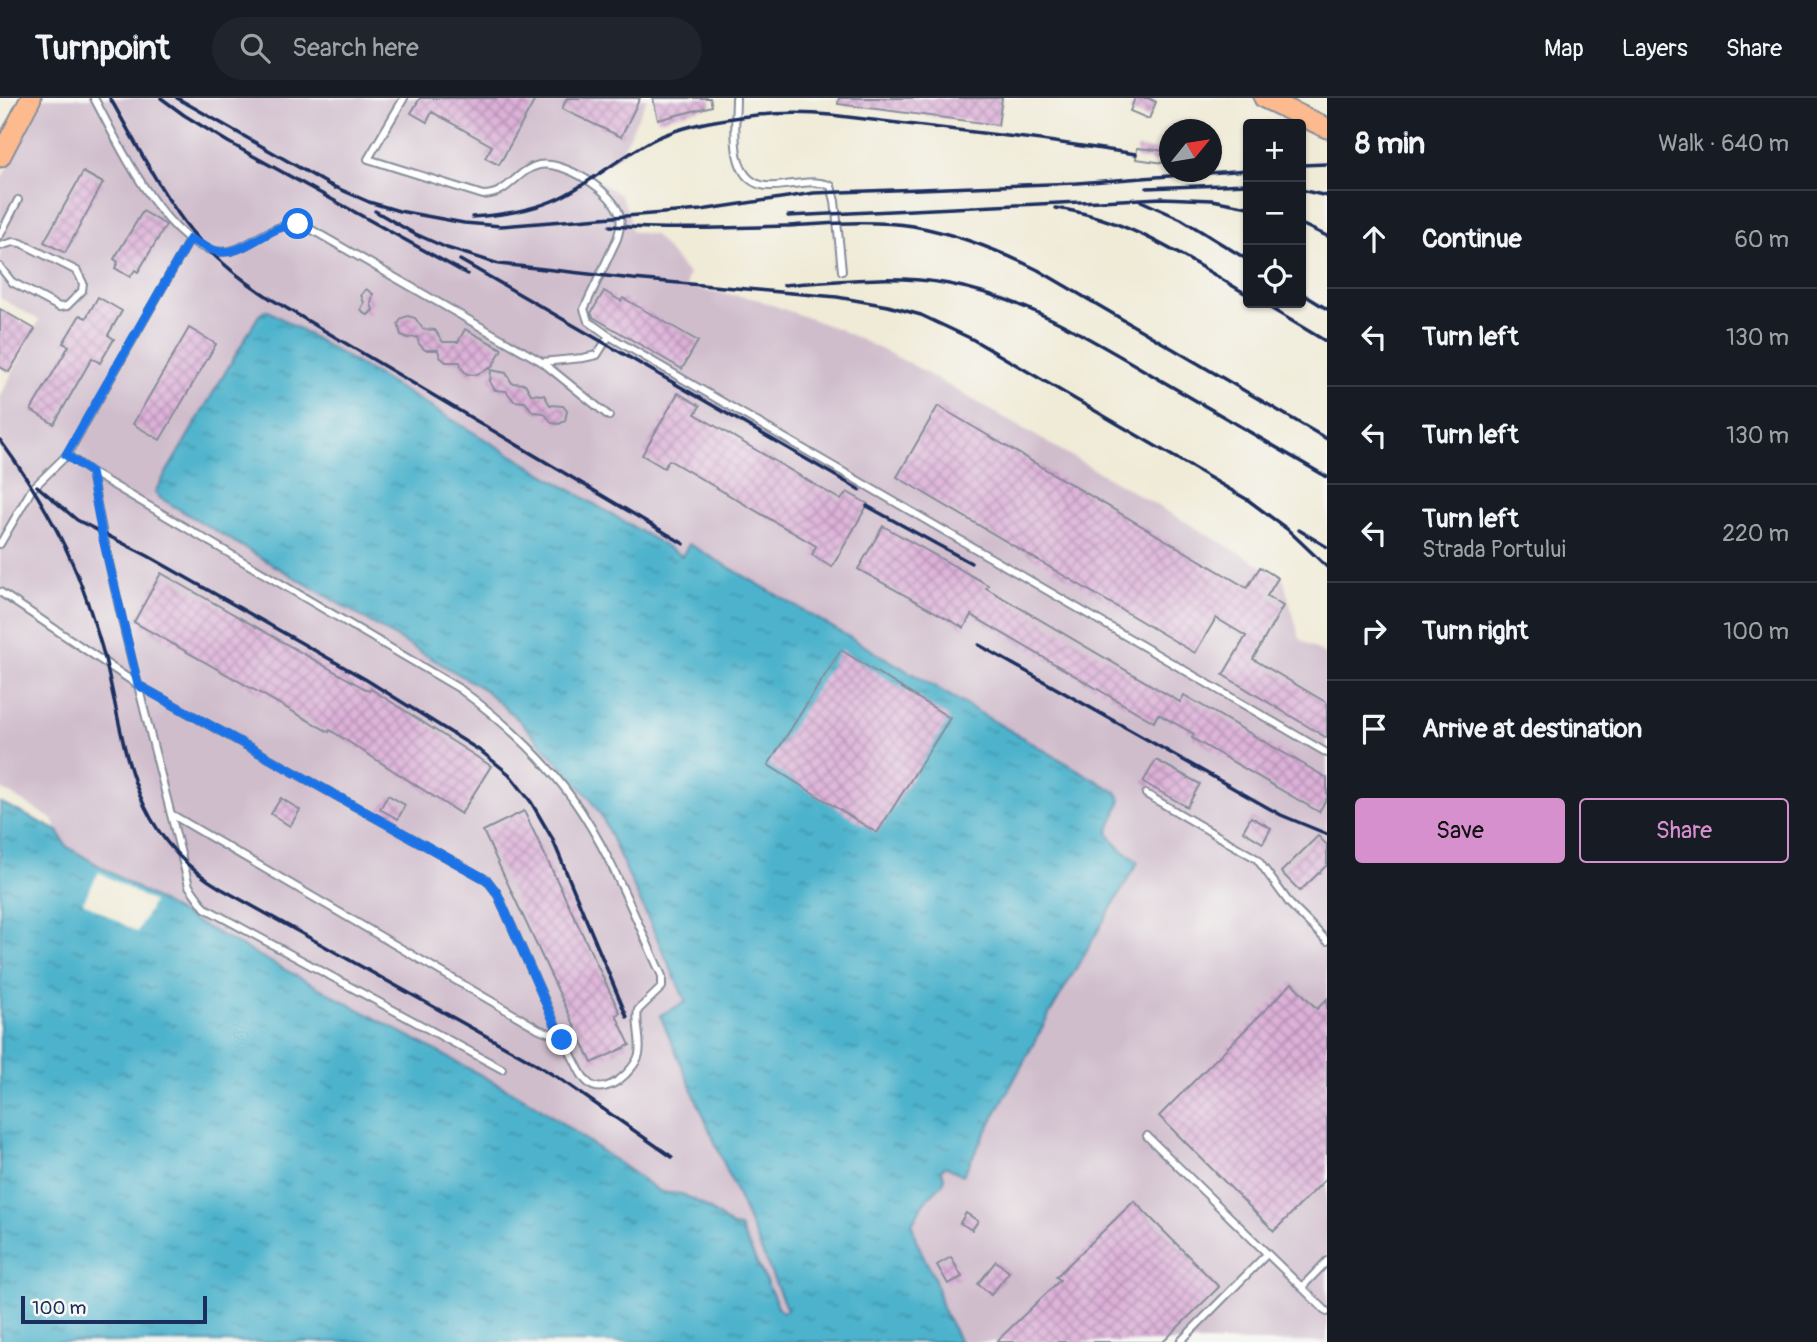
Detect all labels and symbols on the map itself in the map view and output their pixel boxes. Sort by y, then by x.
north arrow [1159,119,1222,182]
route start [282,208,313,239]
route end [546,1024,577,1055]
scale bar [21,1293,206,1325]

